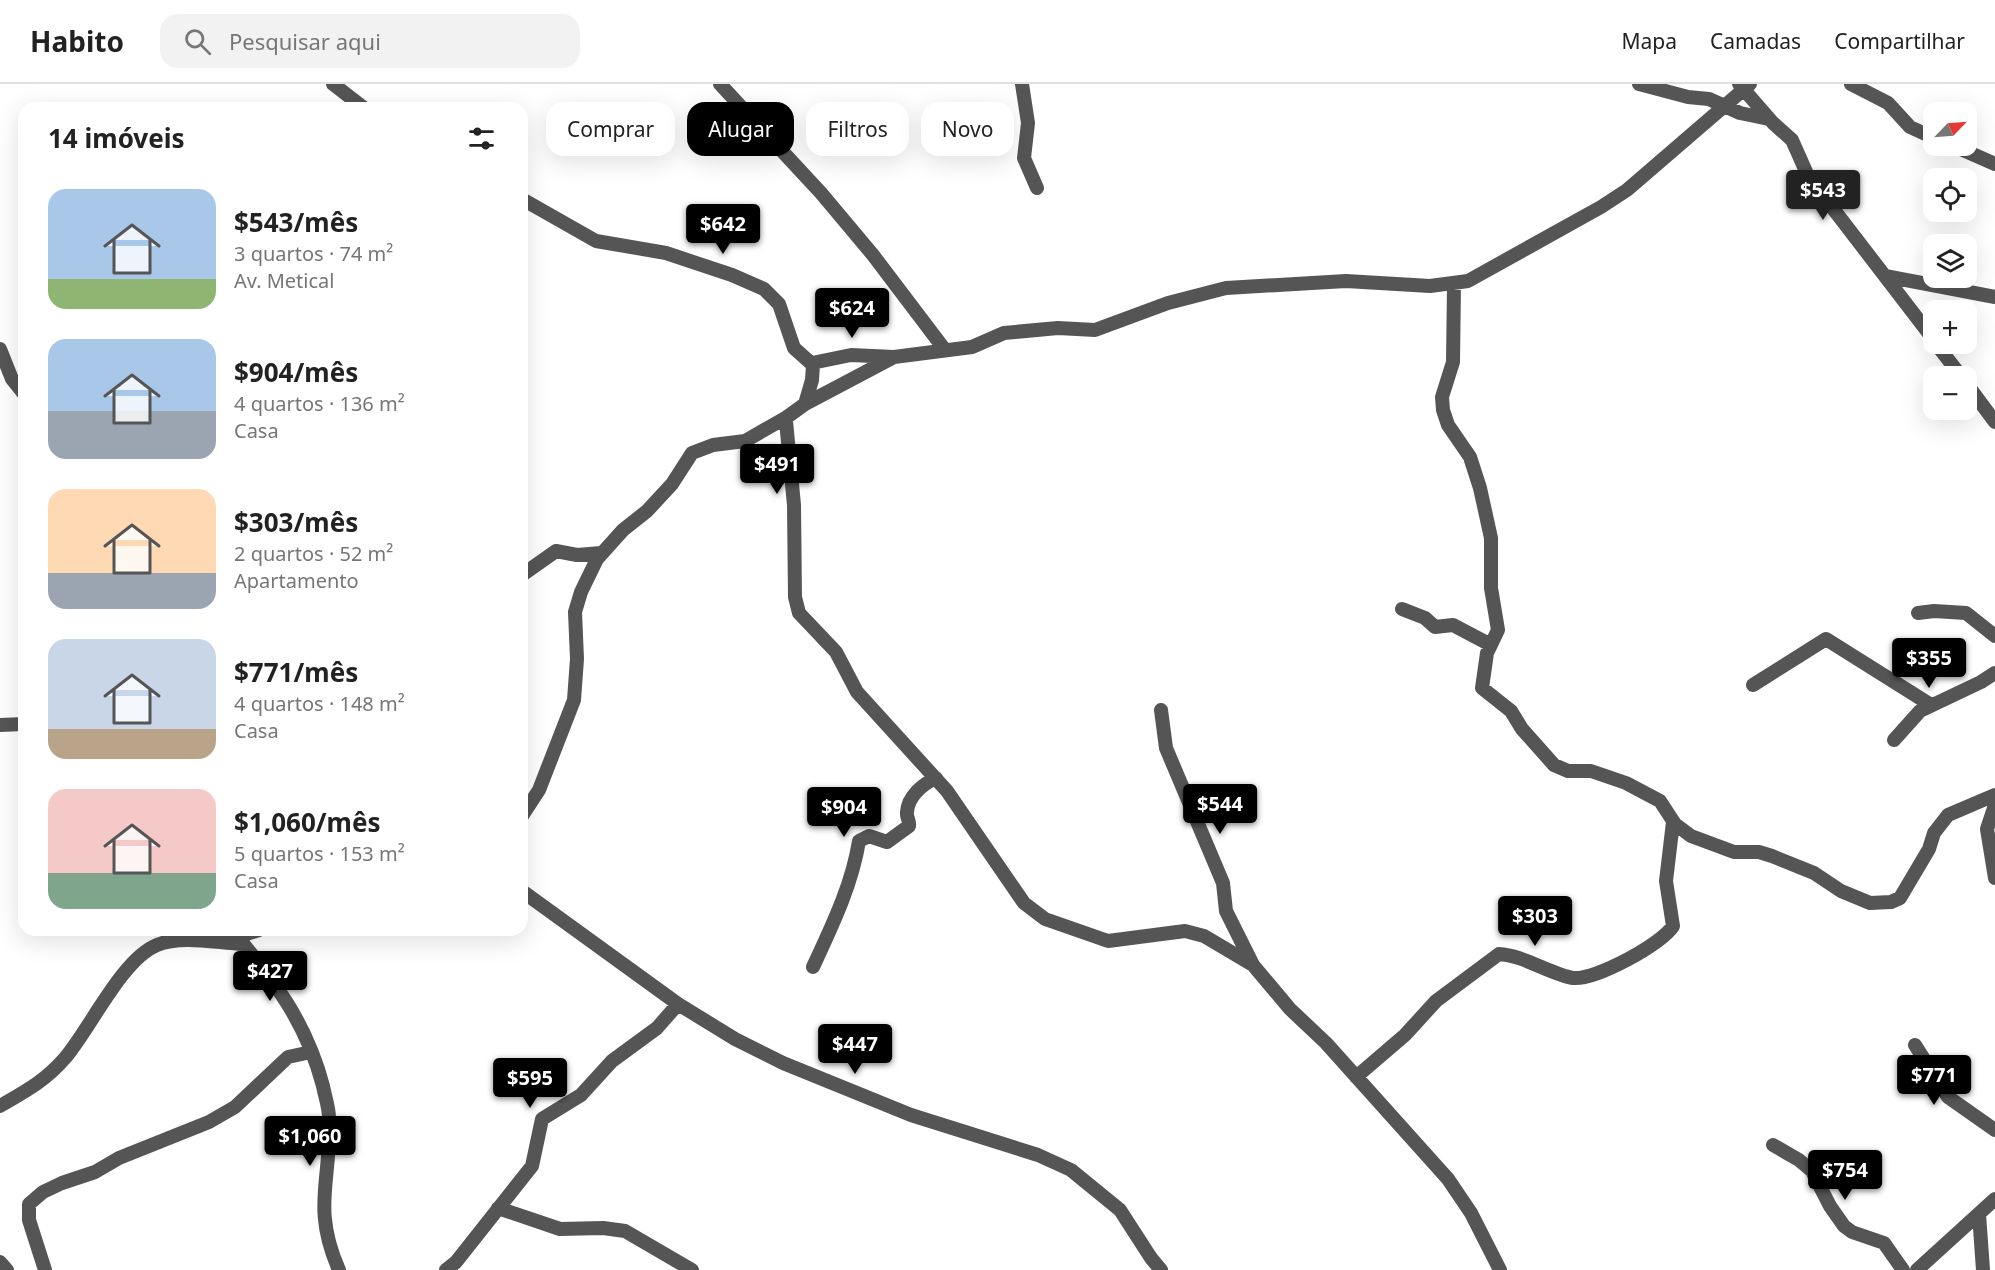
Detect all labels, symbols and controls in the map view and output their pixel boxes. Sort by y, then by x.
search box [160,14,580,68]
text: Habito [30,22,124,60]
icon: search [181,25,214,58]
text: Pesquisar aqui [229,26,381,56]
text: Mapa [1621,27,1677,55]
text: Camadas [1710,27,1801,55]
text: Compartilhar [1834,27,1965,55]
chip: Comprar [546,102,675,156]
chip: Alugar [687,102,794,156]
chip: Filtros [806,102,909,156]
chip: Novo [921,102,1014,156]
north arrow [1923,102,1977,156]
map controls [1923,102,1977,420]
text: 14 imóveis [48,120,185,156]
icon: filters [465,122,498,155]
button: locate [1923,168,1977,222]
pin: $543 [1787,170,1859,221]
text: $543 [1800,176,1846,203]
text: $543/mês [234,204,358,240]
pin: $642 [687,204,759,255]
text: $642 [700,210,746,237]
icon: home [96,213,168,285]
button: layers [1923,234,1977,288]
text: 3 quartos · 74 m² [234,240,393,267]
text: Av. Metical [234,267,334,294]
pin: $624 [816,288,888,339]
text: $624 [829,294,875,321]
button: + [1923,300,1977,354]
text: $904/mês [234,354,358,390]
icon: home [96,363,168,435]
button: − [1923,366,1977,420]
text: 4 quartos · 136 m² [234,390,405,417]
text: Casa [234,417,279,444]
pin: $491 [741,444,813,495]
text: $491 [754,450,800,477]
text: $303/mês [234,504,358,540]
icon: home [96,513,168,585]
text: 2 quartos · 52 m² [234,540,393,567]
text: Apartamento [234,567,359,594]
pin: $355 [1893,638,1965,689]
text: $355 [1906,644,1952,671]
text: $771/mês [234,654,358,690]
icon: home [96,663,168,735]
text: 4 quartos · 148 m² [234,690,405,717]
text: Casa [234,717,279,744]
pin: $544 [1184,784,1256,835]
pin: $904 [808,787,880,838]
text: $544 [1197,790,1243,817]
text: $904 [821,793,867,820]
text: $1,060/mês [234,804,380,840]
icon: home [96,813,168,885]
text: 5 quartos · 153 m² [234,840,405,867]
text: Casa [234,867,279,894]
pin: $303 [1499,896,1571,947]
text: $303 [1512,902,1558,929]
pin: $427 [234,951,306,1002]
text: $427 [247,957,293,984]
pin: $447 [819,1024,891,1075]
text: $447 [832,1030,878,1057]
pin: $771 [1898,1055,1970,1106]
pin: $595 [494,1058,566,1109]
text: $771 [1911,1061,1957,1088]
text: $595 [507,1064,553,1091]
pin: $1,060 [261,1116,359,1167]
text: $1,060 [279,1122,341,1149]
pin: $754 [1809,1150,1881,1201]
text: $754 [1822,1156,1868,1183]

